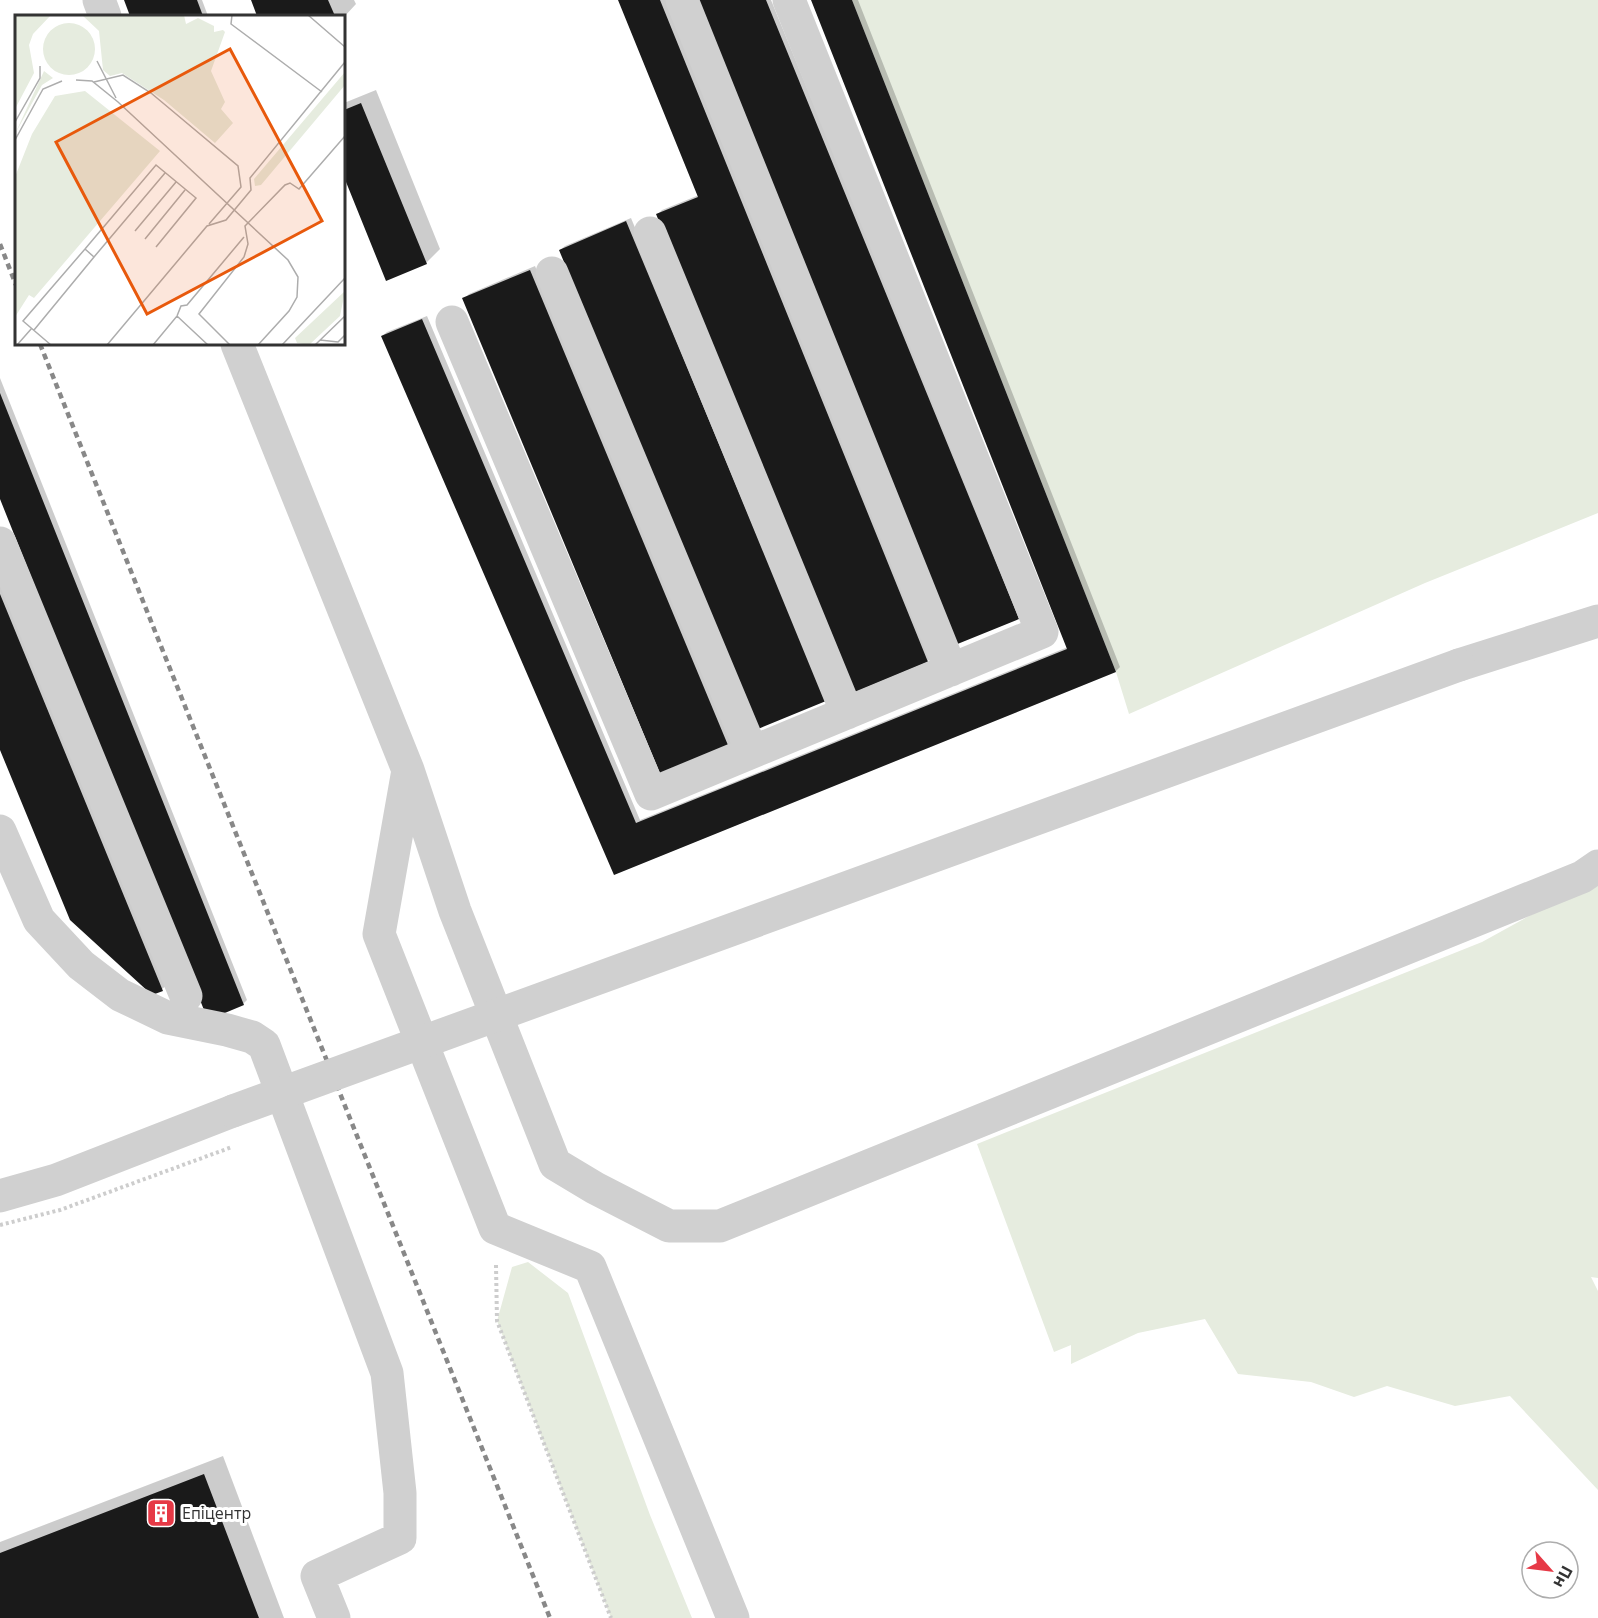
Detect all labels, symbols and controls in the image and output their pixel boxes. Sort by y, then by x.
inset map [15,15,345,345]
building icon: Епіцентр [145,1497,177,1529]
place label: Епіцентр [182,1502,251,1524]
north arrow [1520,1540,1580,1600]
text: Пн [1548,1562,1578,1592]

